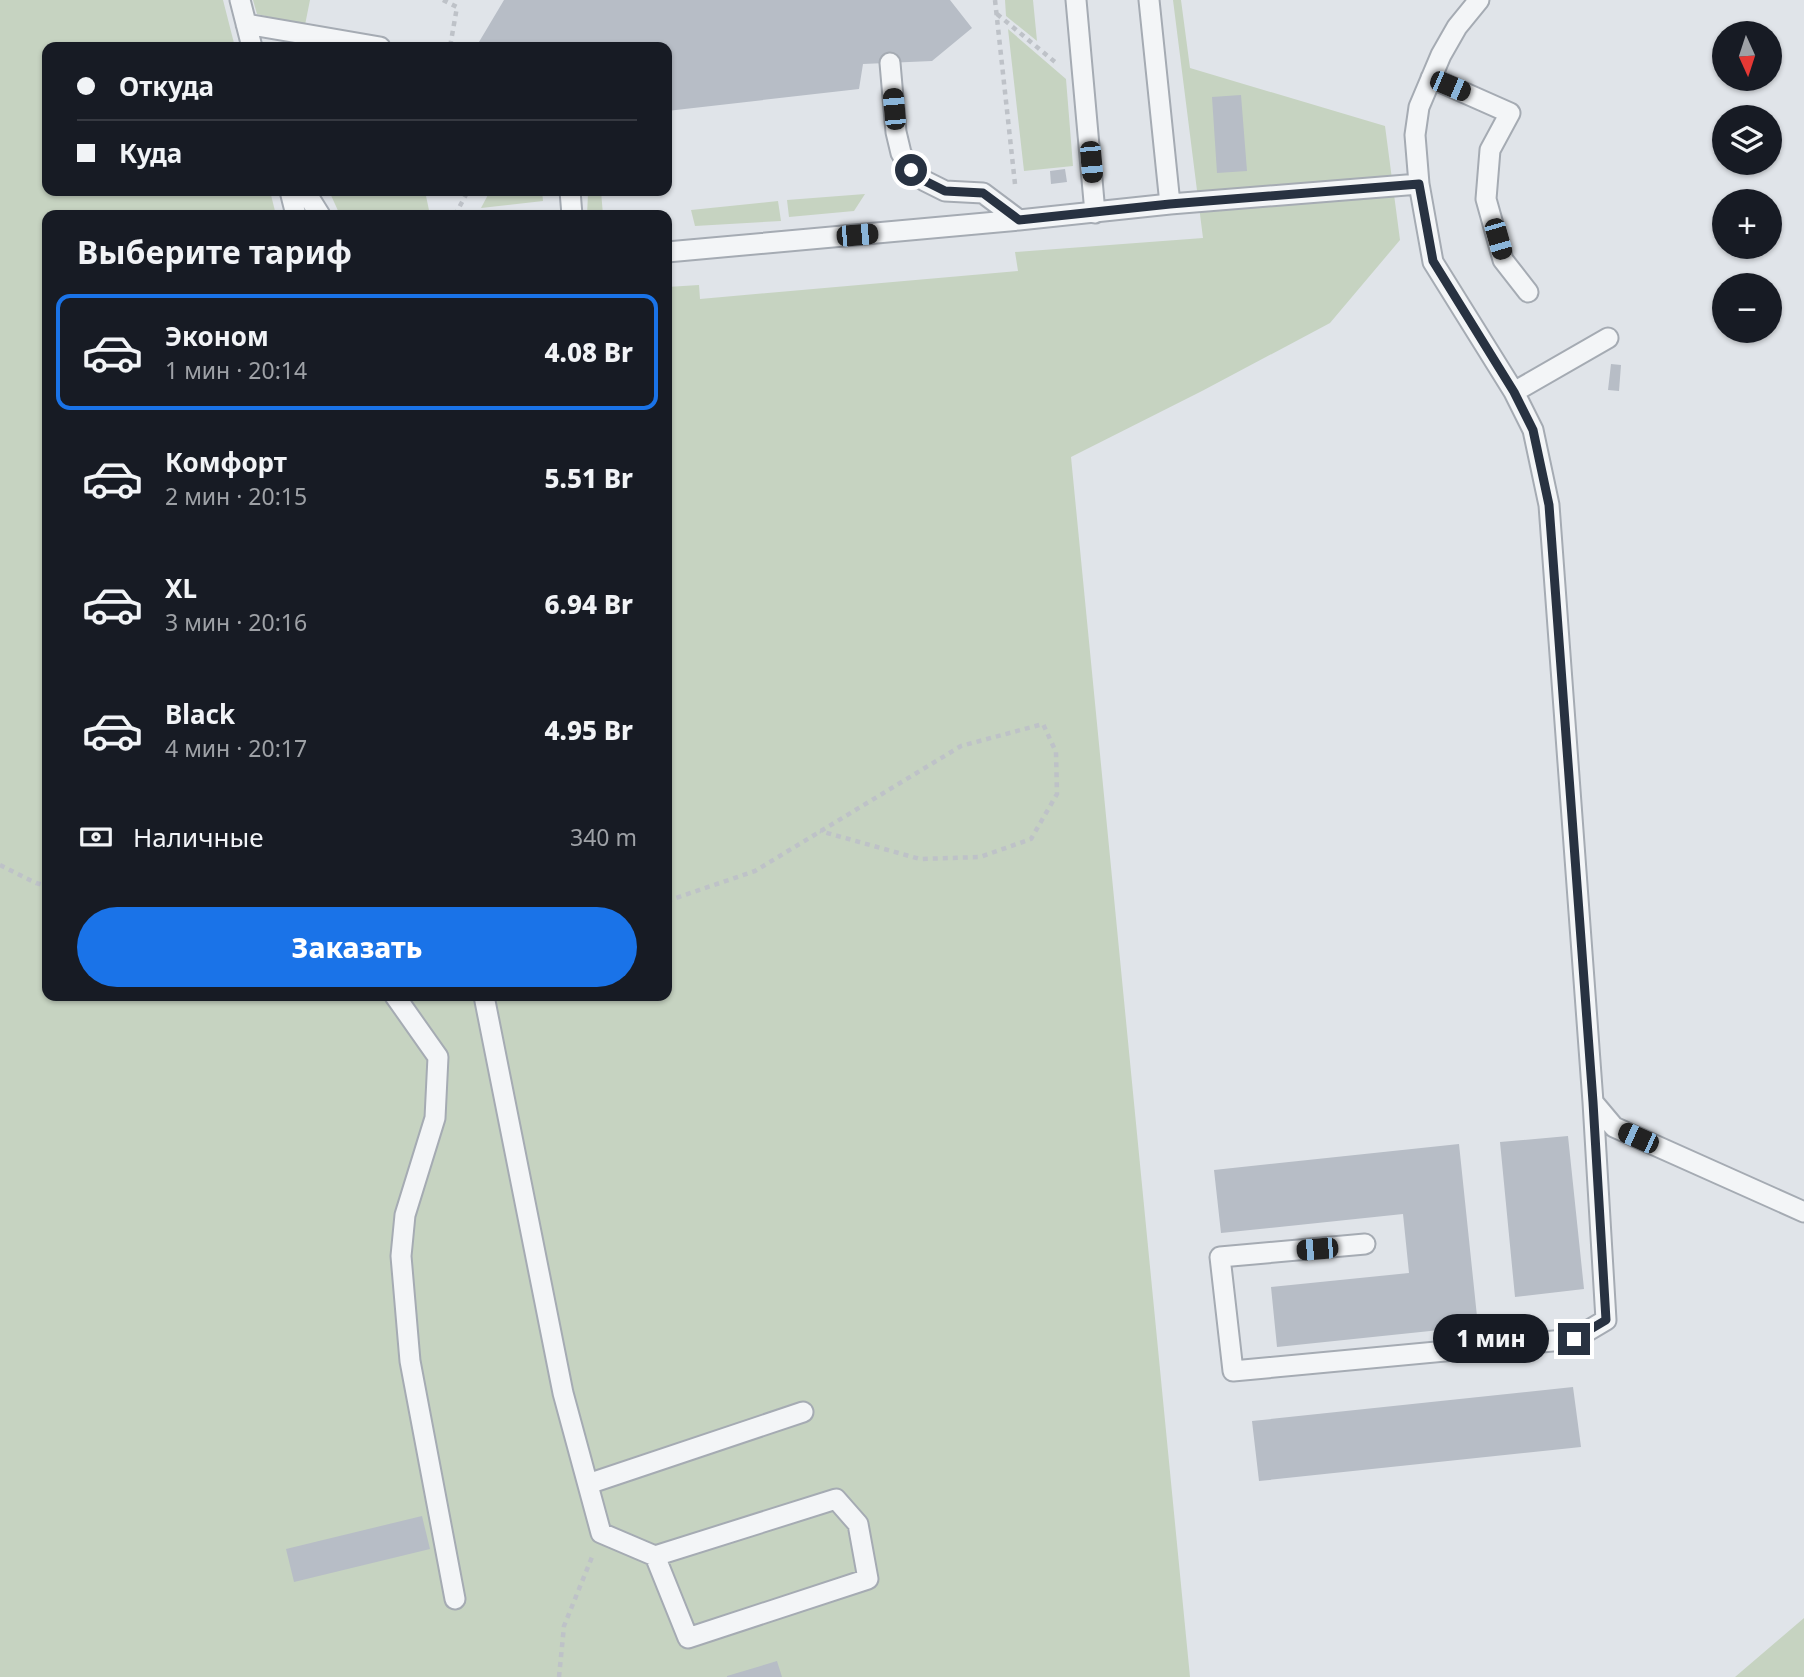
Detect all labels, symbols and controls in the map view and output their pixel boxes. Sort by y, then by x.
north arrow [1712,21,1782,91]
map controls [1712,21,1782,343]
text: Откуда [119,68,214,104]
car [1427,68,1474,104]
car [882,87,907,131]
button: layers [1712,105,1782,175]
text: Куда [119,135,182,171]
car [1079,140,1104,184]
route start [895,154,927,186]
button: + [1712,189,1782,259]
car [1483,216,1514,262]
car [836,223,879,247]
text: Выберите тариф [77,230,352,273]
button: − [1712,273,1782,343]
text: Эконом [165,318,269,354]
icon: car [81,321,144,384]
text: 4.08 Br [544,334,633,370]
text: 1 мин · 20:14 [165,354,307,386]
text: Комфорт [165,444,287,480]
icon: car [81,447,144,510]
text: 5.51 Br [544,460,633,496]
text: 2 мин · 20:15 [165,480,307,512]
text: XL [165,570,197,606]
icon: car [81,573,144,636]
text: 6.94 Br [544,586,633,622]
text: 3 мин · 20:16 [165,606,307,638]
text: Black [165,696,235,732]
icon: car [81,699,144,762]
text: 4.95 Br [544,712,633,748]
text: 4 мин · 20:17 [165,732,307,764]
icon: cash [77,818,115,856]
text: Наличные [133,819,264,855]
text: 340 m [570,821,637,853]
button: Заказать [77,907,637,987]
car [1615,1120,1662,1156]
car [1296,1237,1339,1261]
callout: 1 мин [1434,1314,1550,1364]
text: 1 мин [1456,1322,1526,1354]
route end [1558,1323,1590,1355]

